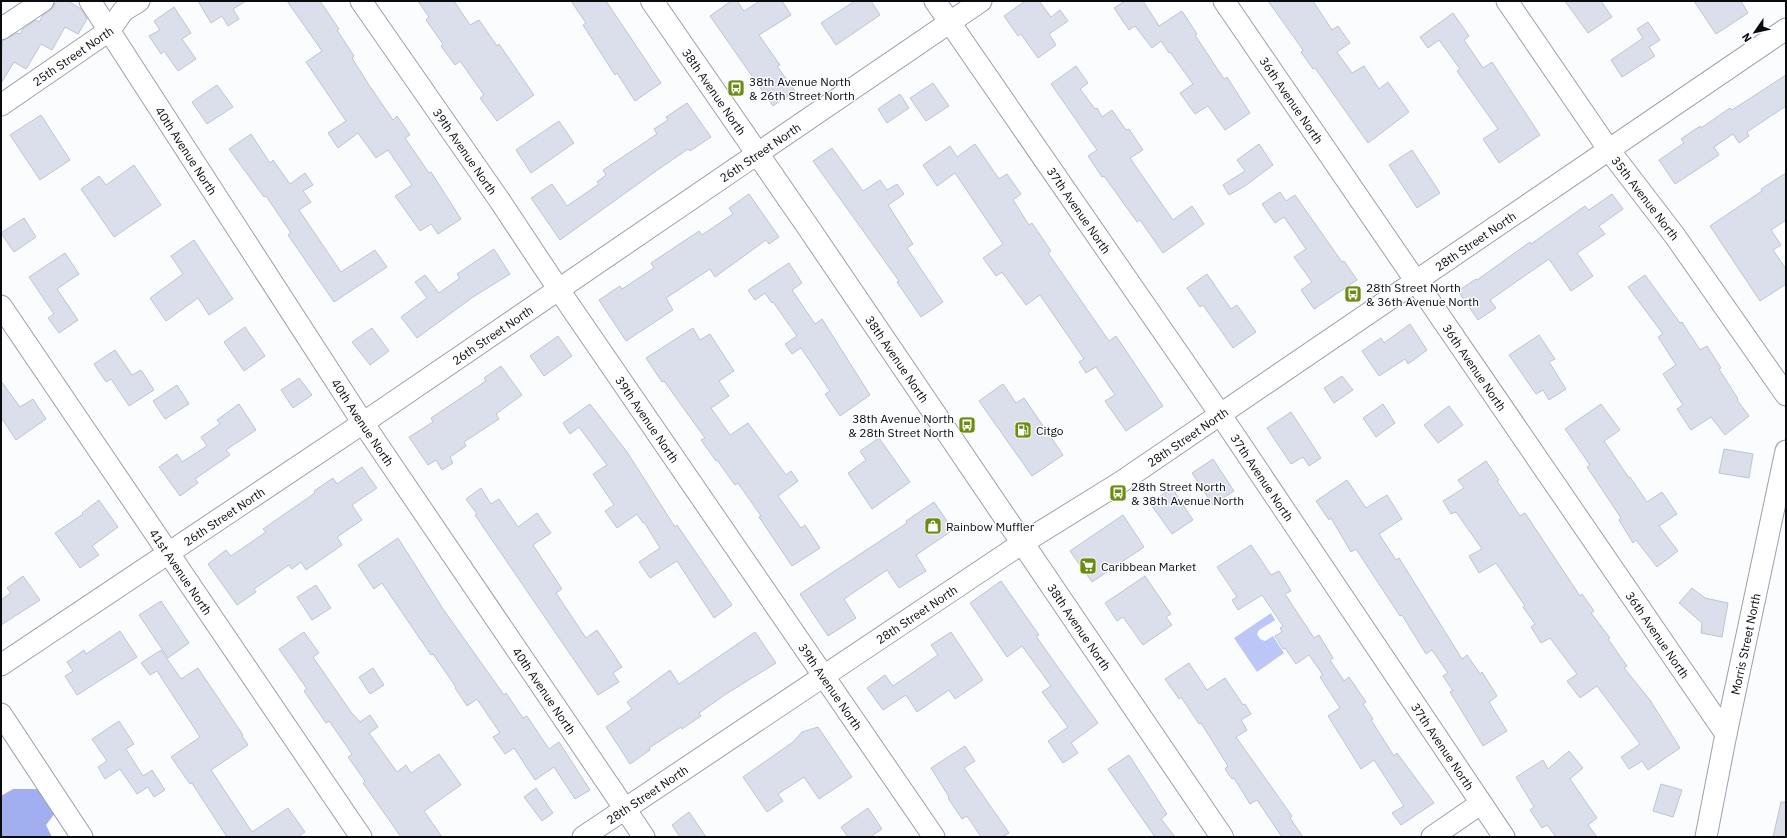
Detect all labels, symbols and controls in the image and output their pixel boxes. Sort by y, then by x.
north arrow [1735,12,1775,52]
street label: 25th Street North [29,23,116,89]
text: N [1739,30,1755,45]
street label: 38th Avenue North [679,45,750,138]
street label: 36th Avenue North [1257,54,1327,146]
place label: 38th Avenue North & 26th Street North [749,74,855,103]
bus stop icon: 38th Avenue North & 26th Street North [726,78,746,98]
street label: 40th Avenue North [153,104,221,197]
street label: 39th Avenue North [430,105,501,197]
street label: 26th Street North [716,119,803,185]
street label: 35th Avenue North [1609,153,1683,243]
street label: 37th Avenue North [1044,164,1114,256]
street label: 28th Street North [1432,208,1518,274]
place label: 28th Street North & 36th Avenue North [1366,280,1479,309]
bus stop icon: 28th Street North & 36th Avenue North [1343,284,1363,304]
street label: 26th Street North [449,302,536,368]
street label: 38th Avenue North [863,312,932,405]
street label: 36th Avenue North [1440,321,1510,414]
street label: 39th Avenue North [613,373,683,466]
street label: 40th Avenue North [329,376,397,469]
street label: 28th Street North [1144,404,1231,470]
place label: 38th Avenue North & 28th Street North [848,411,954,440]
bus stop icon: 38th Avenue North & 28th Street North [957,415,977,435]
fuel station icon: Citgo [1013,420,1033,440]
place label: Citgo [1036,423,1064,438]
street label: 37th Avenue North [1228,431,1297,524]
place label: 28th Street North & 38th Avenue North [1131,479,1244,508]
street label: 26th Street North [180,483,267,549]
bus stop icon: 28th Street North & 38th Avenue North [1108,483,1128,503]
shop icon: Rainbow Muffler [923,516,943,536]
place label: Rainbow Muffler [946,519,1035,534]
street label: 41st Avenue North [147,526,216,618]
supermarket icon: Caribbean Market [1078,556,1098,576]
place label: Caribbean Market [1101,559,1196,574]
street label: 28th Street North [873,581,960,647]
street label: 38th Avenue North [1045,581,1114,673]
street label: 36th Avenue North [1623,588,1693,681]
street label: Morris Street North [1727,592,1763,696]
street label: 39th Avenue North [796,640,866,733]
street label: 40th Avenue North [510,644,579,737]
street label: 37th Avenue North [1408,700,1478,793]
street label: 28th Street North [603,762,691,827]

